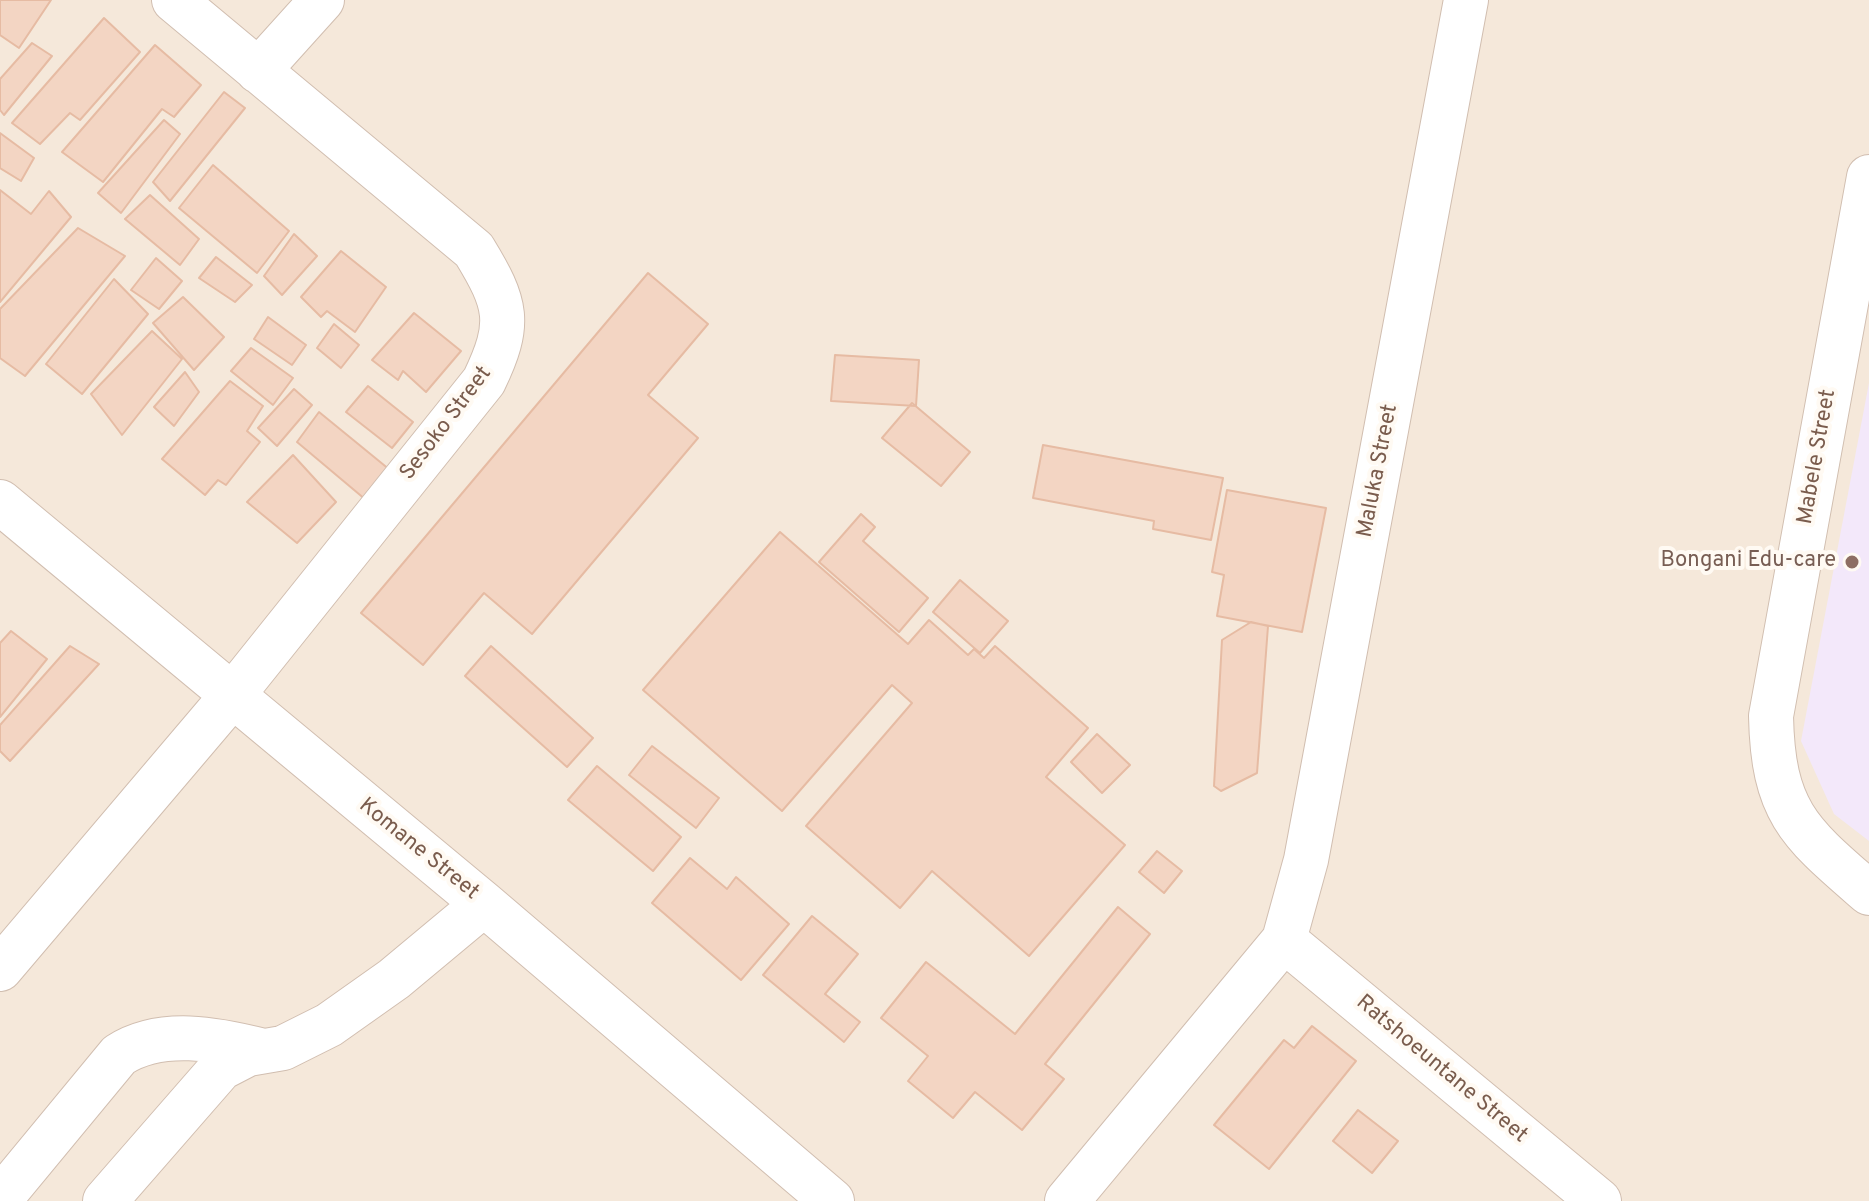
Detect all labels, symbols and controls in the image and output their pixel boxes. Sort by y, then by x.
street label: Sesoko Street [396,362,498,486]
street label: Mabele Street [1793,388,1843,526]
street label: Maluka Street [1353,402,1405,540]
place label: Bongani Edu-care [1660,549,1836,575]
marker: Bongani Edu-care [1843,553,1861,571]
street label: Komane Street [353,793,483,907]
street label: Ratshoeuntane Street [1350,990,1532,1150]

